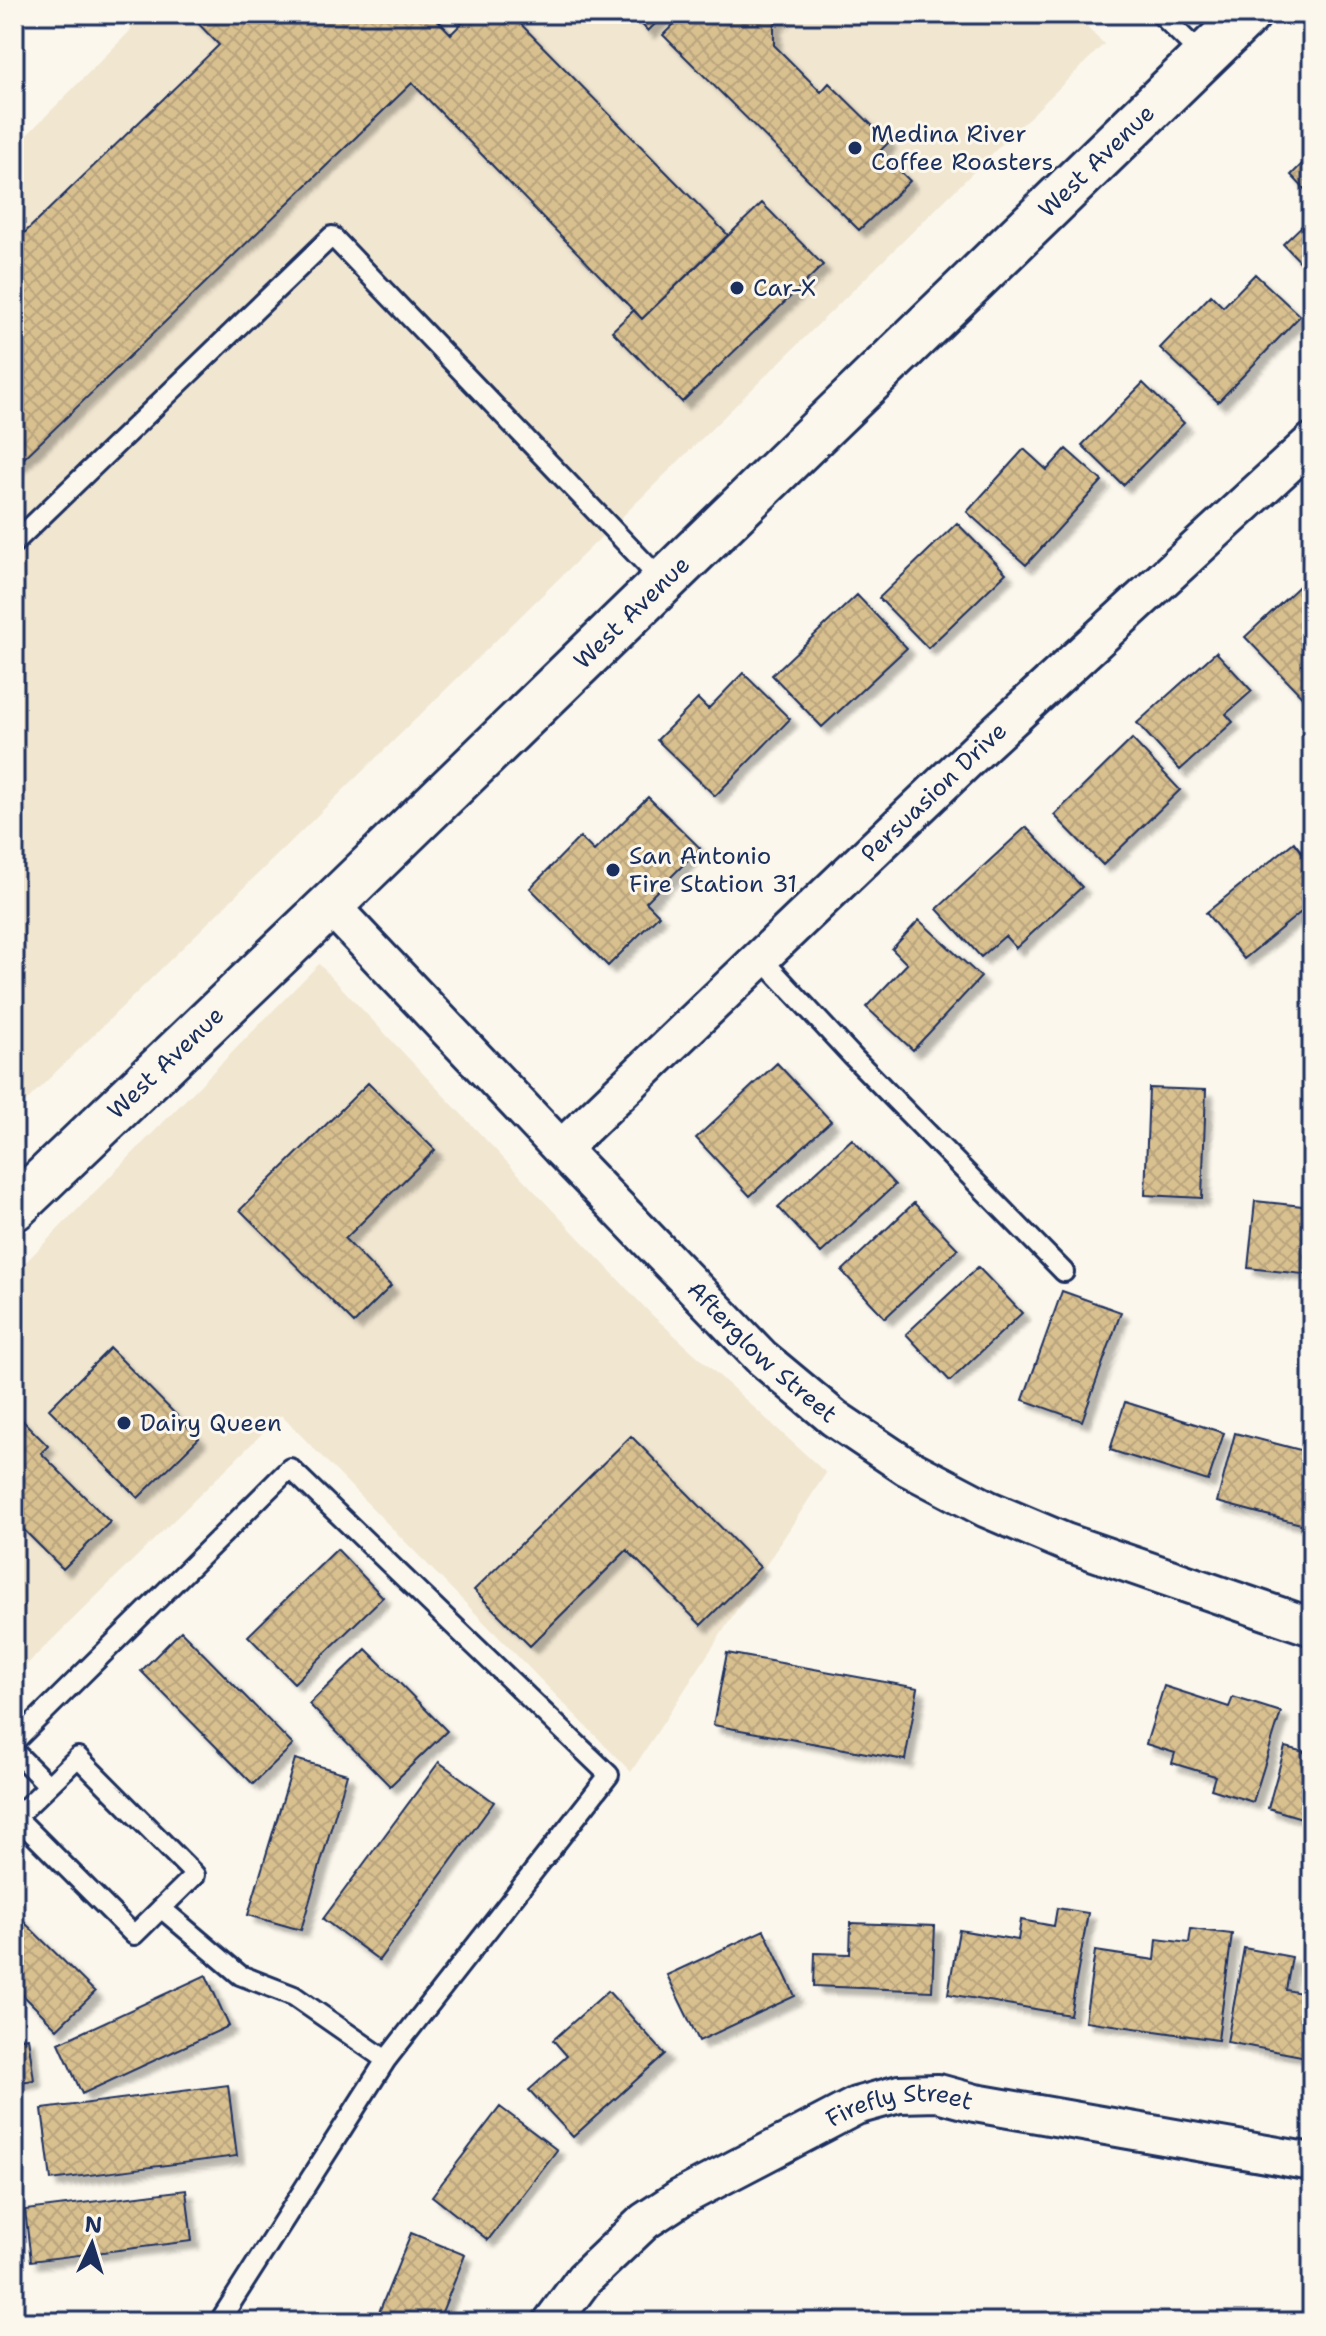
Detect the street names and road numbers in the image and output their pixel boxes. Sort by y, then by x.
street label: West Avenue [1032,97,1162,225]
street label: West Avenue [567,549,697,676]
street label: Persuasion Drive [854,715,1014,870]
street label: West Avenue [100,999,231,1126]
street label: Afterglow Street [680,1274,844,1430]
street label: Firefly Street [820,2077,977,2135]

